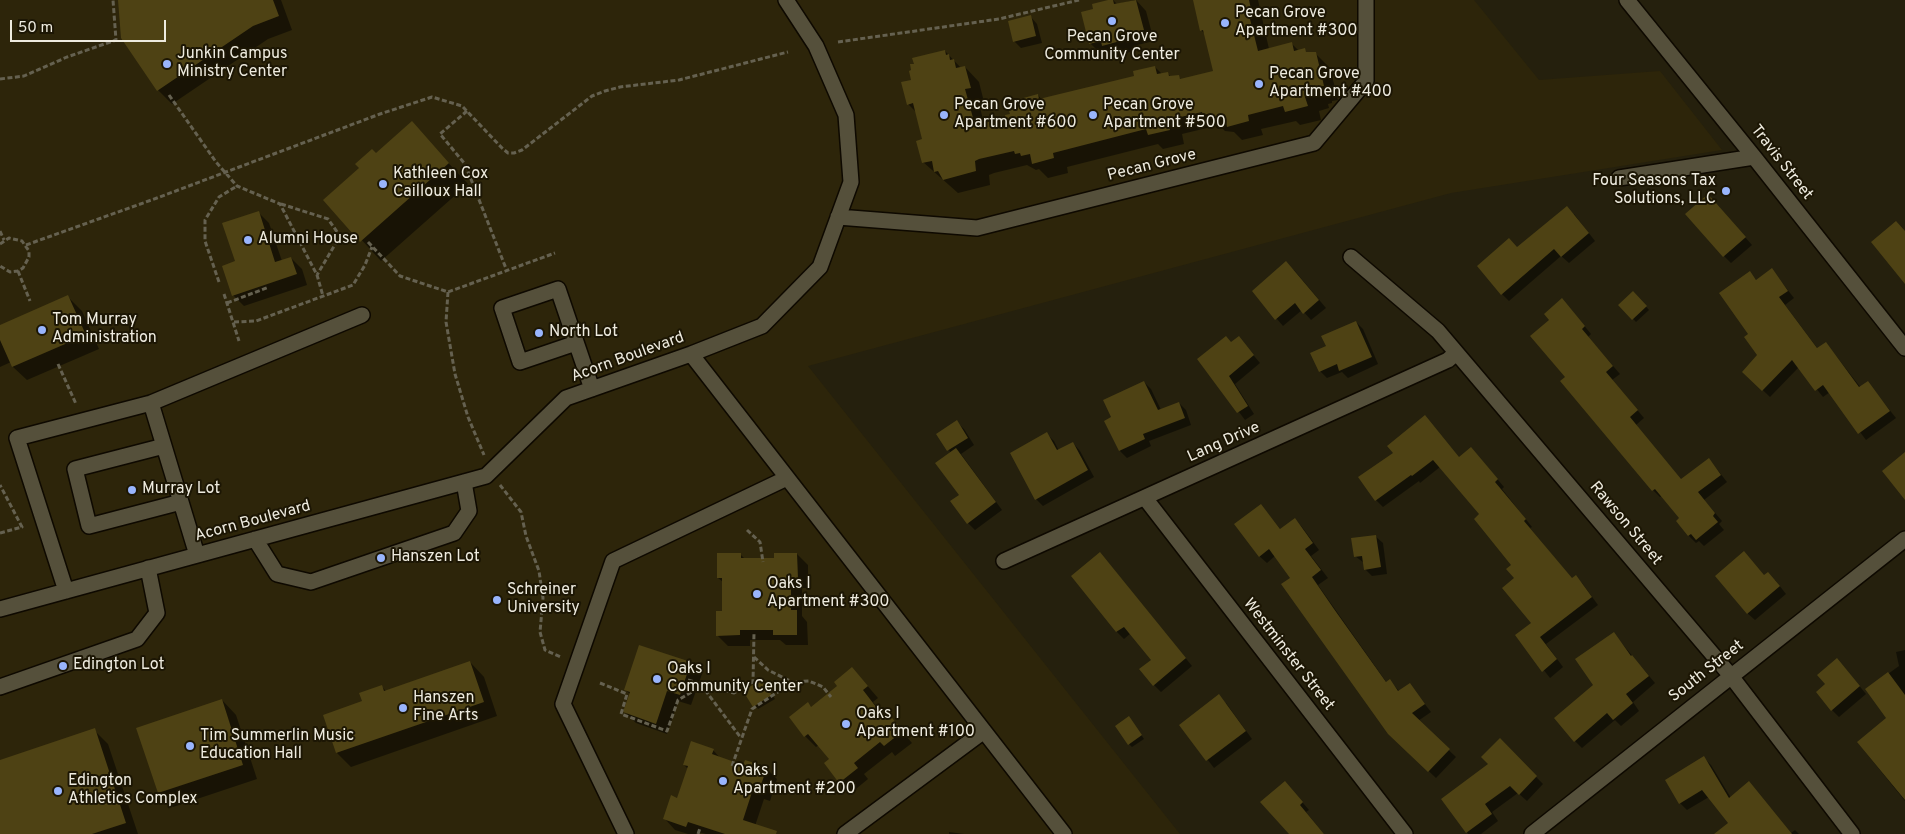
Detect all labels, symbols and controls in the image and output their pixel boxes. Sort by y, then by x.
place label: Pecan Grove Apartment #300 [1235,4,1358,42]
scale bar [12,10,169,42]
marker: Pecan Grove Community Center [1106,15,1118,27]
marker: Pecan Grove Apartment #300 [1219,17,1231,29]
text: 50 m [18,19,53,38]
place label: Pecan Grove Community Center [1044,28,1180,66]
place label: Junkin Campus Ministry Center [177,45,287,83]
marker: Junkin Campus Ministry Center [161,58,173,70]
place label: Pecan Grove Apartment #400 [1269,65,1392,103]
marker: Pecan Grove Apartment #400 [1253,78,1265,90]
place label: Pecan Grove Apartment #600 [954,96,1077,134]
place label: Pecan Grove Apartment #500 [1103,96,1226,134]
marker: Pecan Grove Apartment #600 [938,109,950,121]
marker: Pecan Grove Apartment #500 [1087,109,1099,121]
street label: Travis Street [1746,122,1816,204]
street label: Pecan Grove [1106,146,1198,186]
place label: Kathleen Cox Cailloux Hall [393,165,488,203]
place label: Four Seasons Tax Solutions, LLC [1592,172,1716,210]
marker: Kathleen Cox Cailloux Hall [377,178,389,190]
marker: Four Seasons Tax Solutions, LLC [1720,185,1732,197]
place label: Alumni House [258,230,358,250]
marker: Alumni House [242,234,254,246]
place label: Tom Murray Administration [52,311,157,349]
place label: North Lot [549,323,618,343]
marker: Tom Murray Administration [36,324,48,336]
marker: North Lot [533,327,545,339]
street label: Acorn Boulevard [569,329,687,387]
street label: Lang Drive [1185,418,1263,468]
street label: Rawson Street [1585,478,1665,570]
place label: Murray Lot [142,480,220,500]
marker: Murray Lot [126,484,138,496]
street label: Acorn Boulevard [193,497,313,547]
place label: Hanszen Lot [391,548,480,568]
marker: Hanszen Lot [375,552,387,564]
place label: Oaks I Apartment #300 [767,575,890,613]
place label: Schreiner University [507,581,580,619]
marker: Oaks I Apartment #300 [751,588,763,600]
marker: Schreiner University [491,594,503,606]
street label: Westminster Street [1238,595,1338,715]
street label: South Street [1666,637,1748,707]
place label: Edington Lot [73,656,165,676]
marker: Edington Lot [57,660,69,672]
place label: Oaks I Community Center [667,660,803,698]
marker: Oaks I Community Center [651,673,663,685]
place label: Hanszen Fine Arts [413,689,478,727]
marker: Hanszen Fine Arts [397,702,409,714]
place label: Oaks I Apartment #100 [856,705,975,743]
marker: Oaks I Apartment #100 [840,718,852,730]
place label: Tim Summerlin Music Education Hall [200,727,354,765]
marker: Tim Summerlin Music Education Hall [184,740,196,752]
place label: Oaks I Apartment #200 [733,762,856,800]
place label: Edington Athletics Complex [68,772,198,810]
marker: Oaks I Apartment #200 [717,775,729,787]
marker: Edington Athletics Complex [52,785,64,797]

